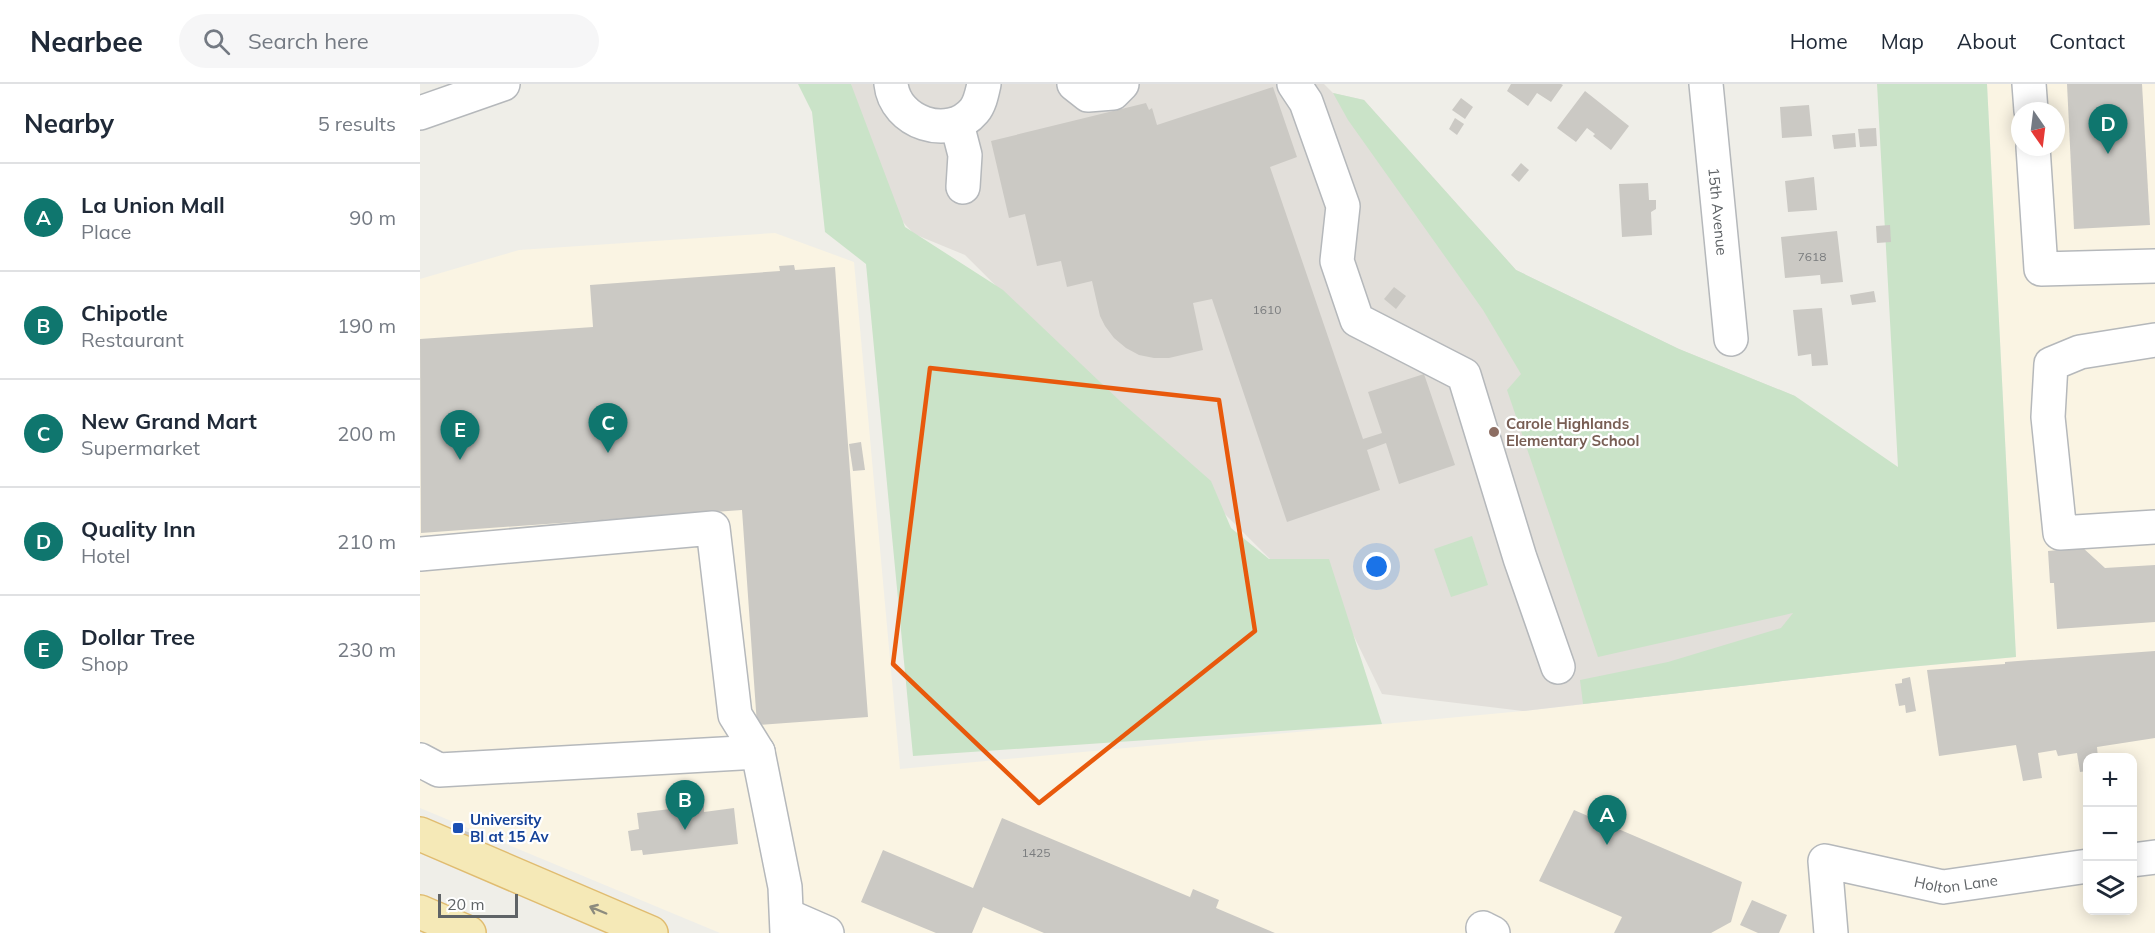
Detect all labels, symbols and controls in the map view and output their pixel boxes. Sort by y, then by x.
search box [179,14,599,68]
text: Nearbee [30,24,143,59]
icon: search [200,25,233,58]
text: Search here [248,27,369,55]
text: Home [1790,28,1848,54]
text: Map [1881,28,1924,54]
text: About [1957,28,2016,54]
text: Contact [2049,28,2125,54]
north arrow [2011,102,2065,156]
pin: D [2088,104,2128,154]
text: Nearby [24,107,114,140]
text: 5 results [318,111,396,136]
street label: 15th Avenue [1705,167,1732,256]
text: La Union Mall [81,191,225,219]
text: A [36,205,51,230]
text: 90 m [349,205,396,230]
text: Place [81,219,131,244]
house number: 7618 [1798,249,1826,264]
text: Chipotle [81,299,168,327]
house number: 1610 [1253,302,1281,317]
text: B [37,313,50,338]
text: 190 m [337,313,396,338]
text: Restaurant [81,327,184,352]
pin: C [588,404,627,453]
text: New Grand Mart [81,407,257,435]
pin: E [440,410,480,460]
place label: Carole Highlands Elementary School [1506,414,1639,450]
text: C [37,421,50,446]
text: 200 m [337,421,396,446]
marker: Carole Highlands Elementary School [1487,425,1501,439]
text: Supermarket [81,435,200,460]
text: Quality Inn [81,515,196,543]
text: D [36,529,51,554]
text: 210 m [337,529,396,554]
text: Hotel [81,543,130,568]
your location [1362,552,1391,581]
text: Dollar Tree [81,623,195,651]
text: E [38,637,49,662]
text: 230 m [337,637,396,662]
text: Shop [81,651,129,676]
map controls [2083,753,2137,915]
button: + [2083,753,2137,807]
pin: B [666,780,704,830]
pin: A [1588,796,1626,845]
button: − [2083,807,2137,861]
place label: University Bl at 15 Av [470,810,549,846]
marker: University Bl at 15 Av [451,821,465,835]
house number: 1425 [1022,845,1050,860]
button: layers [2083,861,2137,915]
street label: Holton Lane [1912,870,1999,896]
scale bar [438,891,518,918]
text: 20 m [447,894,484,914]
one-way arrow [589,904,607,915]

